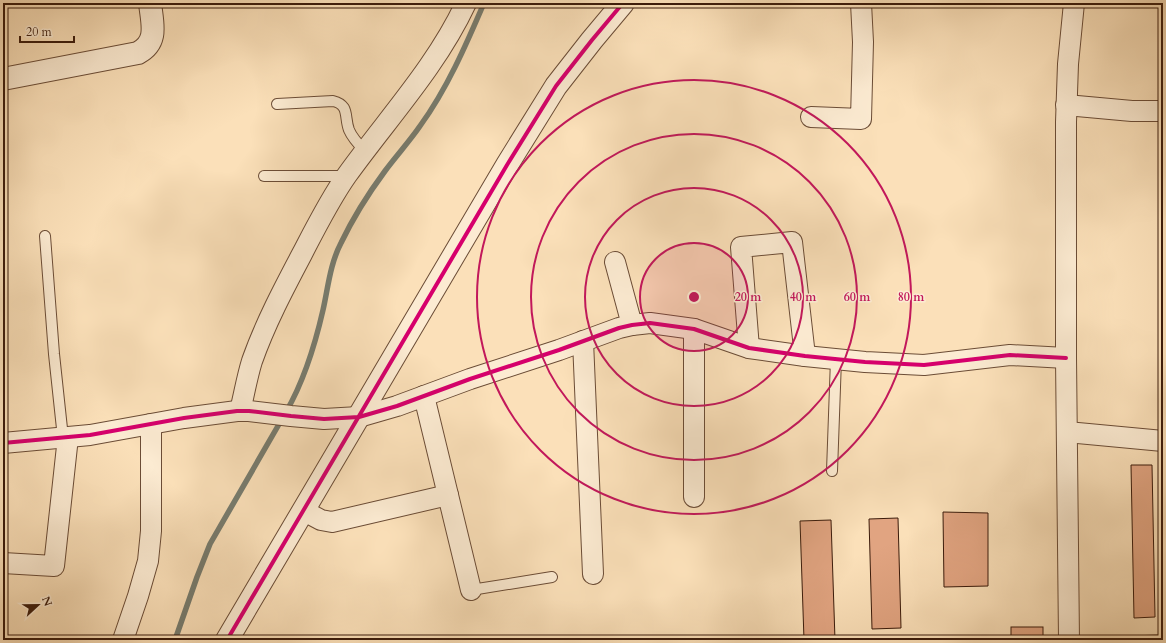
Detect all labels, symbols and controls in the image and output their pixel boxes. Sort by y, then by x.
scale bar [20,18,74,44]
text: 20 m [26,24,53,40]
text: 20 m [735,289,762,305]
text: 40 m [790,289,817,305]
text: 60 m [844,289,871,305]
text: 80 m [898,289,925,305]
centre of rings [687,290,701,304]
north arrow [18,585,58,625]
text: N [38,594,56,609]

